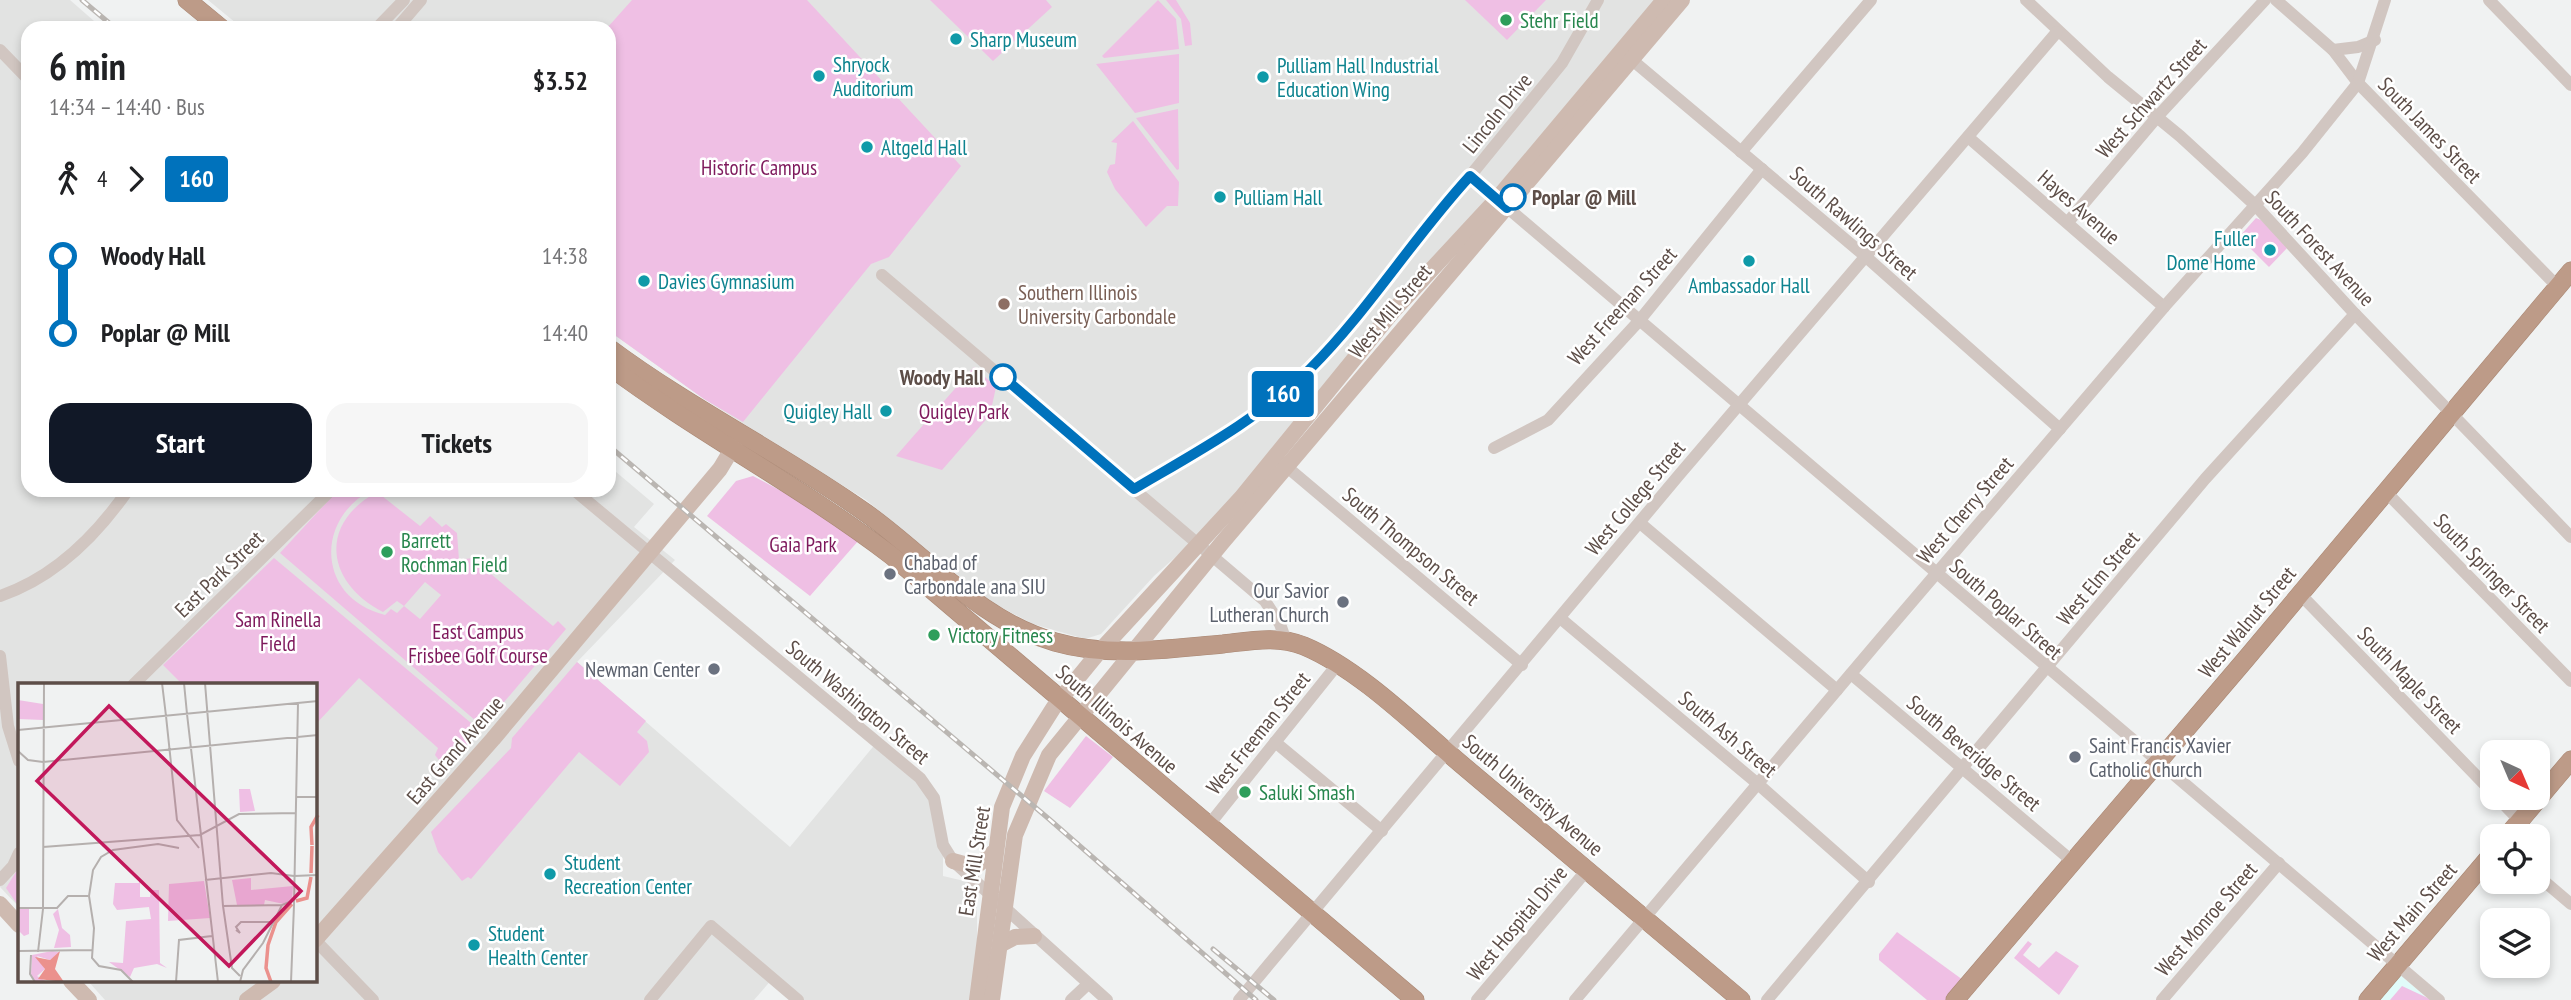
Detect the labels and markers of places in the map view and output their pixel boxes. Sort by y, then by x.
place label: Stehr Field [1520,7,1599,34]
marker: Stehr Field [1498,12,1514,28]
place label: Sharp Museum [970,26,1077,53]
marker: Sharp Museum [948,31,964,47]
place label: Shryock Auditorium [833,51,913,102]
place label: Pulliam Hall Industrial Education Wing [1277,52,1439,103]
marker: Shryock Auditorium [811,68,827,84]
marker: Pulliam Hall Industrial Education Wing [1255,69,1271,85]
place label: Altgeld Hall [881,134,967,161]
marker: Altgeld Hall [859,139,875,155]
place label: Pulliam Hall [1234,184,1322,211]
marker: Poplar @ Mill [1500,184,1526,210]
place label: Poplar @ Mill [1532,184,1637,211]
marker: Pulliam Hall [1212,189,1228,205]
place label: Fuller Dome Home [2166,225,2256,276]
marker: Fuller Dome Home [2262,242,2278,258]
marker: Ambassador Hall [1741,253,1757,269]
place label: Davies Gymnasium [658,268,794,295]
place label: Ambassador Hall [1688,272,1810,299]
marker: Davies Gymnasium [636,273,652,289]
place label: Southern Illinois University Carbondale [1018,279,1176,330]
marker: Southern Illinois University Carbondale [996,296,1012,312]
place label: Woody Hall [899,364,985,391]
marker: Woody Hall [990,364,1016,390]
place label: Quigley Hall [783,398,872,425]
marker: Quigley Hall [878,403,894,419]
place label: Barrett Rochman Field [401,527,508,578]
marker: Barrett Rochman Field [379,544,395,560]
place label: Chabad of Carbondale ana SIU [904,549,1046,600]
marker: Chabad of Carbondale ana SIU [882,566,898,582]
place label: Our Savior Lutheran Church [1210,577,1329,628]
marker: Our Savior Lutheran Church [1335,594,1351,610]
place label: Victory Fitness [947,622,1053,649]
marker: Victory Fitness [926,627,942,643]
place label: Newman Center [585,656,700,683]
marker: Newman Center [706,661,722,677]
place label: Saint Francis Xavier Catholic Church [2089,732,2231,783]
marker: Saint Francis Xavier Catholic Church [2067,749,2083,765]
place label: Saluki Smash [1259,779,1355,806]
marker: Saluki Smash [1237,784,1253,800]
place label: Student Recreation Center [564,849,692,900]
marker: Student Recreation Center [542,866,558,882]
place label: Student Health Center [488,920,588,971]
marker: Student Health Center [466,937,482,953]

